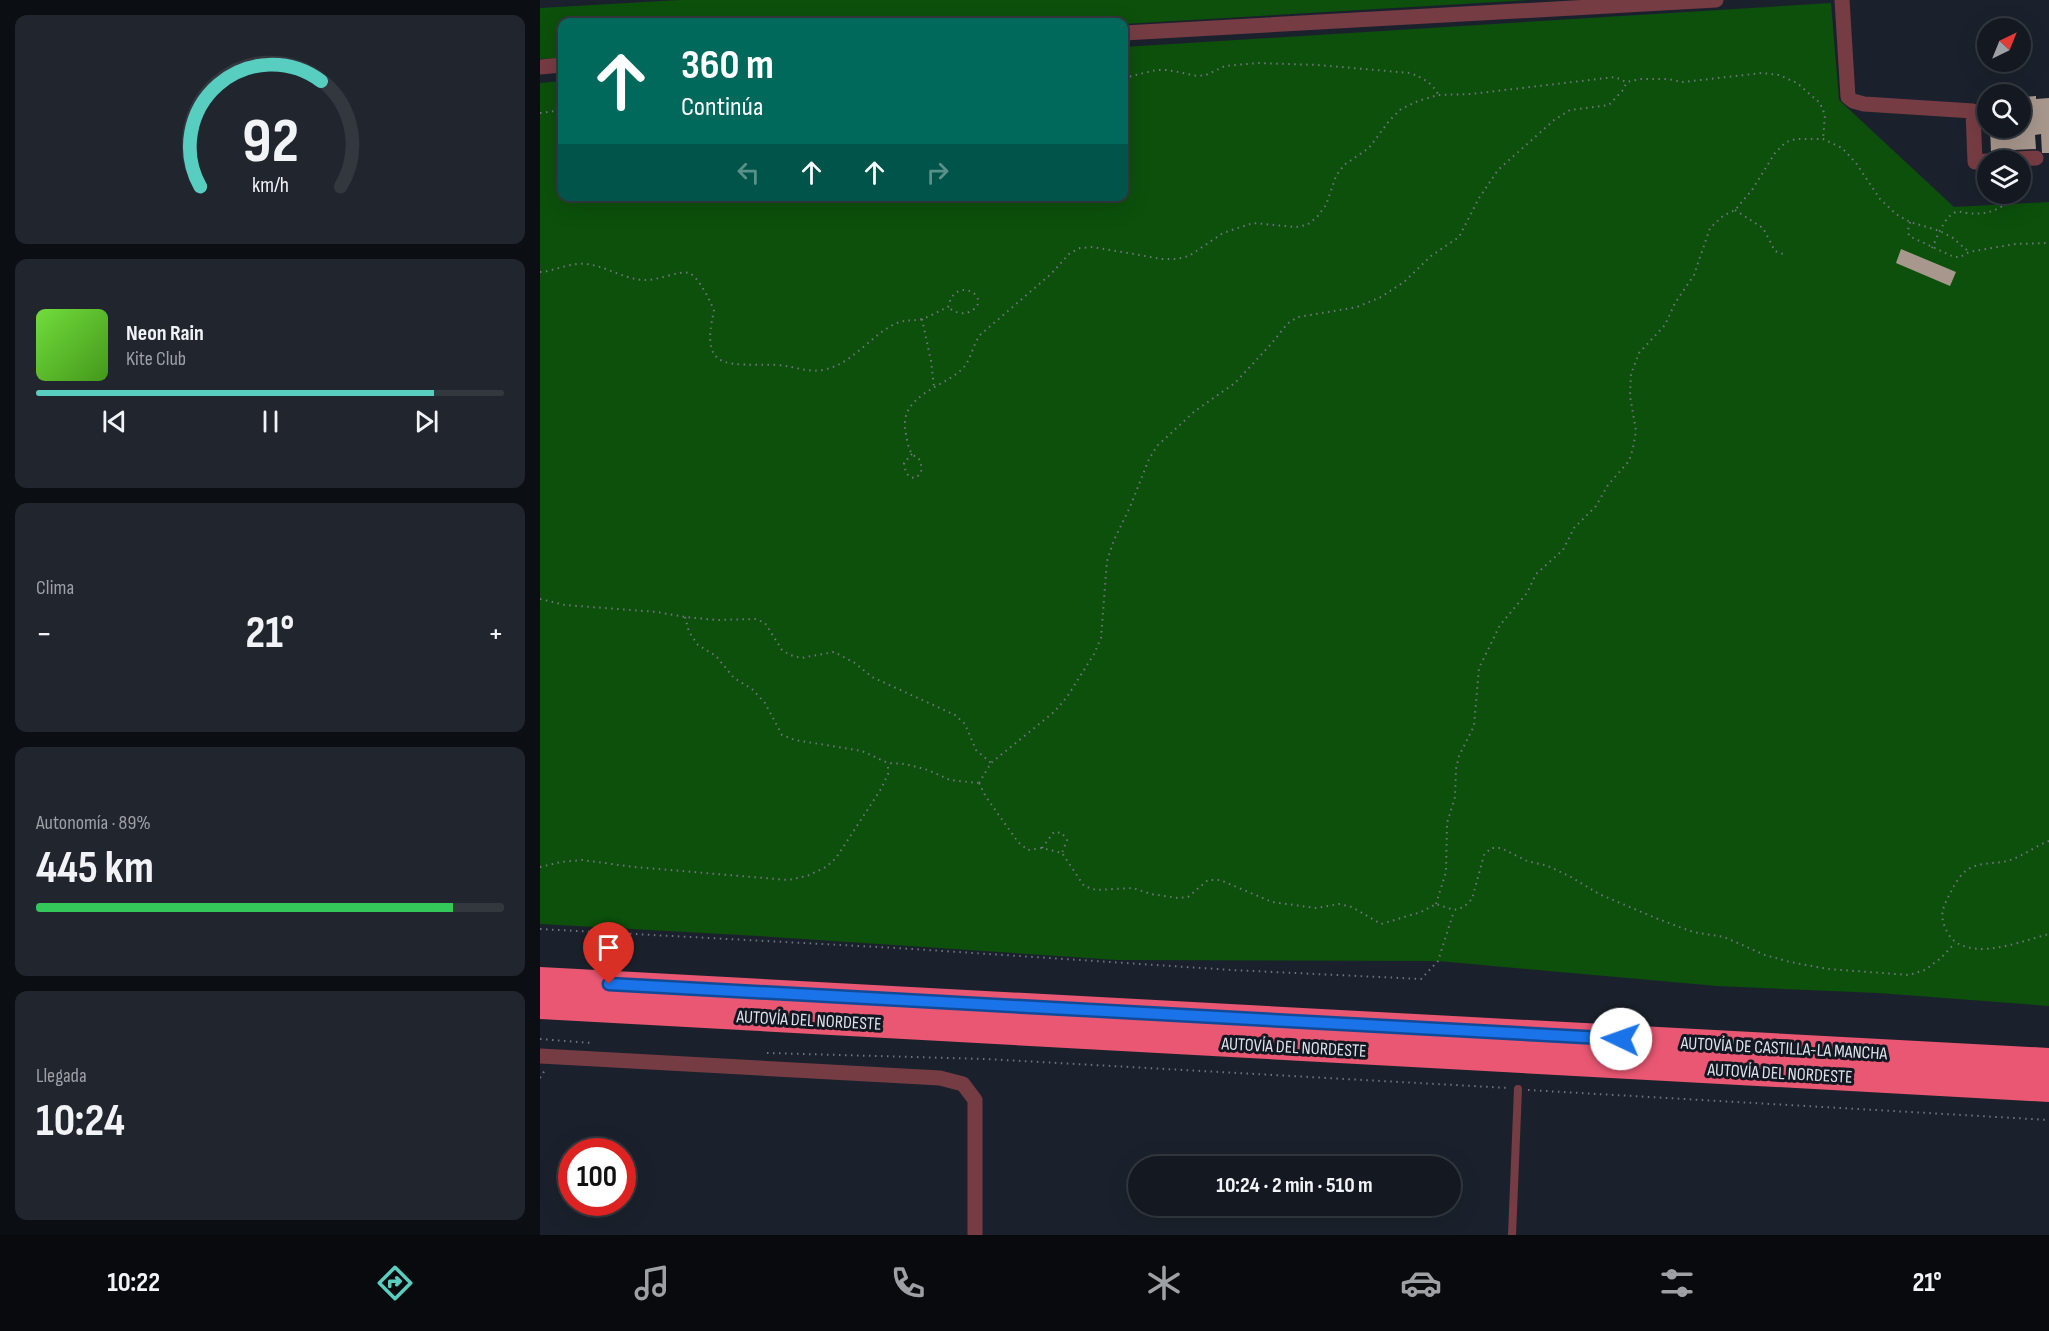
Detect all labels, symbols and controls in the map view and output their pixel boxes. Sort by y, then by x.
north arrow [1977,18,2031,72]
map controls [1977,18,2031,204]
text: 360 m [681,40,774,91]
icon: ahead [582,42,660,120]
button: search [1977,84,2031,138]
text: Continúa [681,91,763,123]
text: 92 [242,105,298,180]
button: layers [1977,150,2031,204]
icon: left [732,156,765,189]
icon: ahead [795,156,828,189]
icon: ahead [858,156,891,189]
icon: right [921,156,954,189]
text: km/h [251,173,289,198]
text: Neon Rain [126,320,204,347]
text: Kite Club [126,347,186,371]
icon: previous [98,405,131,438]
icon: pause [254,405,287,438]
icon: next [410,405,443,438]
text: Clima [36,576,74,600]
text: 21° [246,606,294,661]
text: − [36,614,52,654]
text: + [488,614,504,654]
text: Autonomía · 89% [36,811,151,835]
text: 445 km [36,841,154,896]
pin [583,922,634,984]
icon: arrive [592,931,625,964]
street label: AUTOVÍA DEL NORDESTE [735,1006,882,1035]
position arrow [1589,1007,1653,1071]
street label: AUTOVÍA DEL NORDESTE [1220,1033,1367,1062]
street label: AUTOVÍA DE CASTILLA-LA MANCHA [1679,1033,1888,1064]
street label: AUTOVÍA DEL NORDESTE [1706,1059,1853,1088]
text: Llegada [36,1064,87,1088]
text: 10:24 [36,1094,125,1149]
speed limit sign: 100 [558,1138,636,1216]
text: 10:24 · 2 min · 510 m [1216,1172,1373,1199]
icon: directions [374,1262,416,1304]
icon: music [631,1262,673,1304]
icon: phone [887,1262,929,1304]
icon: climate [1143,1262,1185,1304]
icon: car [1400,1262,1442,1304]
icon: filters [1656,1262,1698,1304]
text: 10:22 [107,1267,160,1299]
text: 21° [1912,1267,1942,1299]

